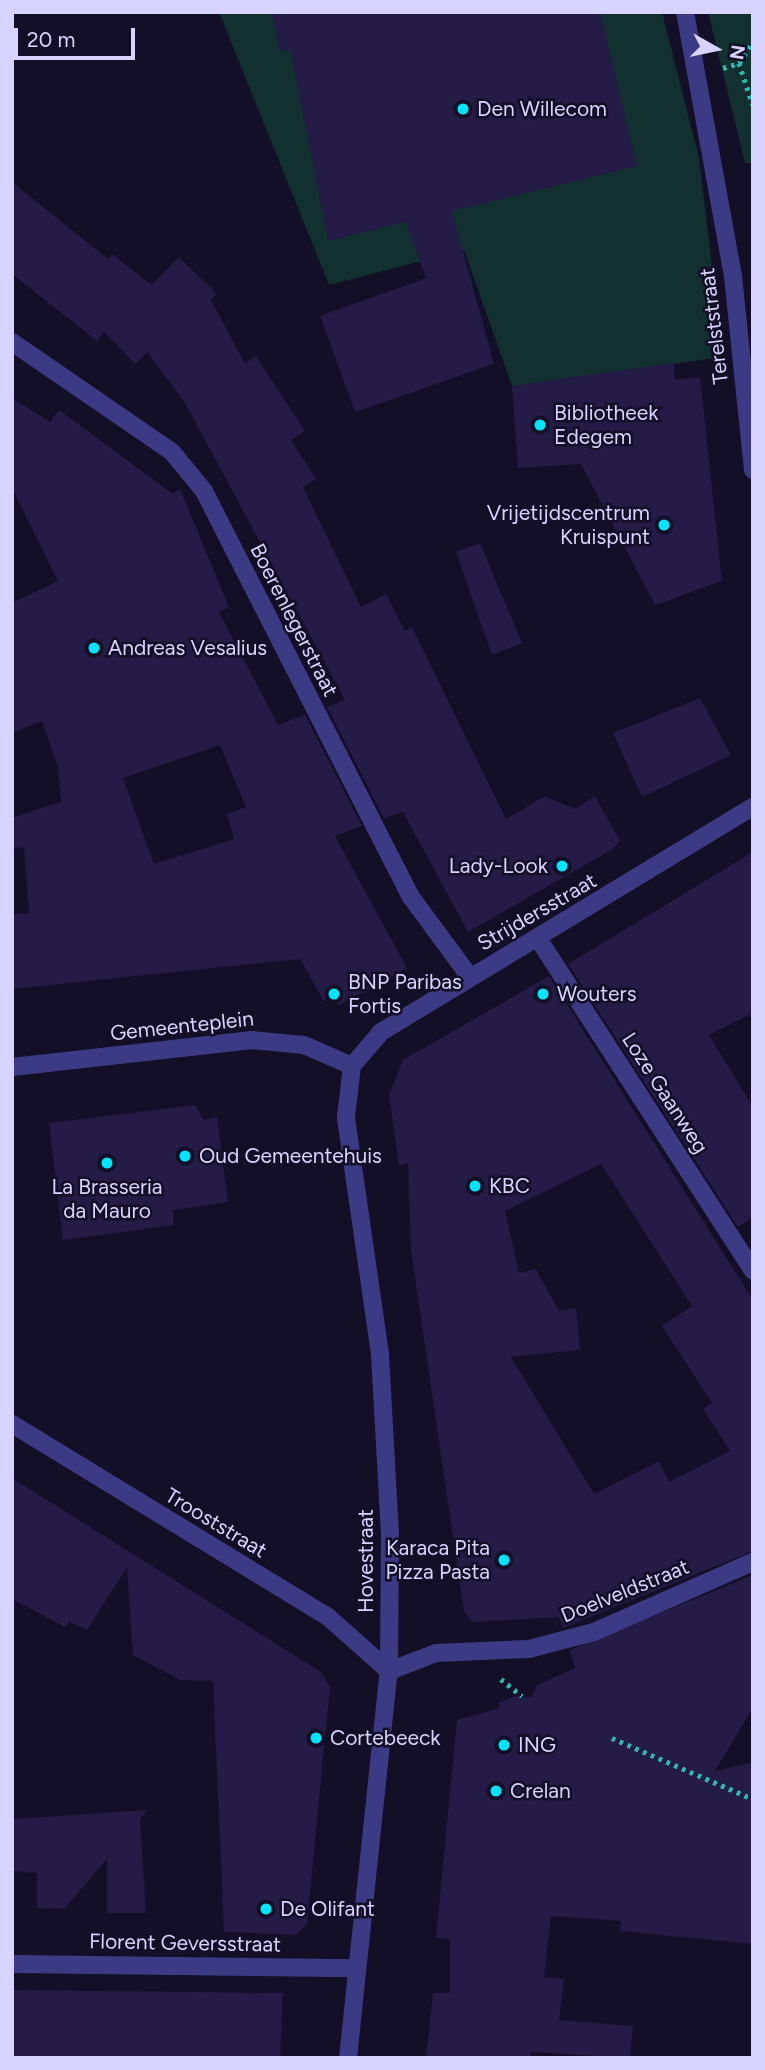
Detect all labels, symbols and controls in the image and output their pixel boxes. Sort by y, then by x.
scale bar [18,14,138,58]
north arrow [681,14,751,84]
text: 20 m [27,27,75,52]
text: N [725,43,750,61]
place label: Den Willecom [477,96,607,122]
marker: Den Willecom [455,101,471,117]
street label: Terelststraat [694,266,734,386]
place label: Bibliotheek Edegem [554,400,658,450]
marker: Bibliotheek Edegem [532,417,548,433]
place label: Vrijetijdscentrum Kruispunt [487,500,650,550]
marker: Vrijetijdscentrum Kruispunt [656,517,672,533]
street label: Boerenlegerstraat [245,539,343,701]
place label: Andreas Vesalius [108,635,267,661]
marker: Andreas Vesalius [86,640,102,656]
place label: Lady-Look [449,853,548,879]
marker: Lady-Look [554,858,570,874]
street label: Strijdersstraat [473,868,601,956]
place label: BNP Paribas Fortis [348,969,462,1019]
place label: Wouters [557,981,636,1007]
marker: BNP Paribas Fortis [326,986,342,1002]
marker: Wouters [535,986,551,1002]
street label: Gemeenteplein [109,1006,255,1046]
street label: Loze Gaanweg [617,1028,713,1158]
place label: Oud Gemeentehuis [199,1143,382,1169]
marker: Oud Gemeentehuis [177,1148,193,1164]
marker: La Brasseria da Mauro [99,1155,115,1171]
place label: KBC [489,1173,530,1199]
place label: La Brasseria da Mauro [51,1174,163,1224]
marker: KBC [467,1178,483,1194]
street label: Trooststraat [161,1483,271,1563]
street label: Hovestraat [353,1509,379,1613]
place label: Karaca Pita Pizza Pasta [385,1535,490,1585]
marker: Karaca Pita Pizza Pasta [496,1552,512,1568]
street label: Doelveldstraat [557,1554,693,1628]
place label: Cortebeeck [330,1725,441,1751]
marker: Cortebeeck [308,1730,324,1746]
place label: ING [518,1732,556,1758]
marker: ING [496,1737,512,1753]
place label: Crelan [510,1778,571,1804]
marker: Crelan [488,1783,504,1799]
place label: De Olifant [280,1896,375,1922]
marker: De Olifant [258,1901,274,1917]
street label: Florent Geversstraat [89,1929,281,1957]

